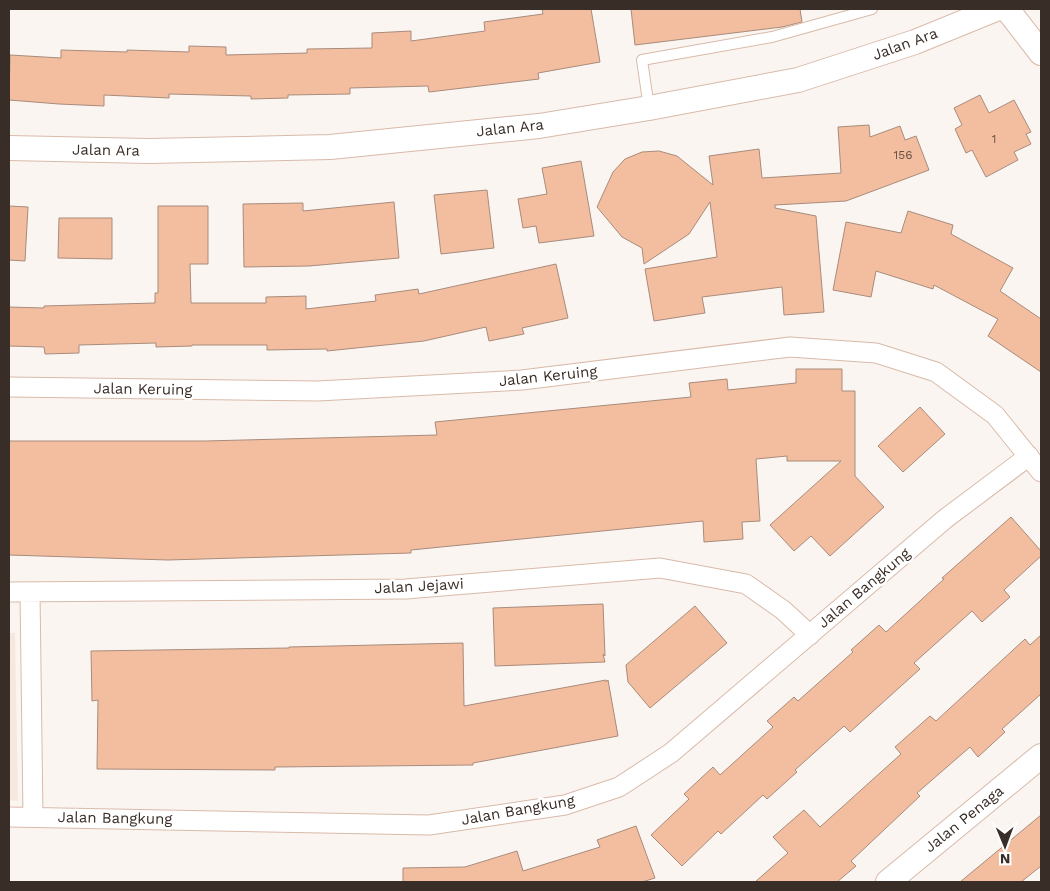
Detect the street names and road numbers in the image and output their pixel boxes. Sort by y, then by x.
street label: Jalan Ara [870,24,940,64]
street label: Jalan Ara [475,115,545,140]
street label: Jalan Ara [72,140,141,160]
street label: Jalan Keruing [498,362,598,390]
street label: Jalan Keruing [94,379,193,399]
street label: Jalan Bangkung [814,544,914,632]
street label: Jalan Jejawi [374,575,464,597]
street label: Jalan Penaga [921,781,1007,856]
street label: Jalan Bangkung [460,791,576,829]
street label: Jalan Bangkung [57,808,173,828]

